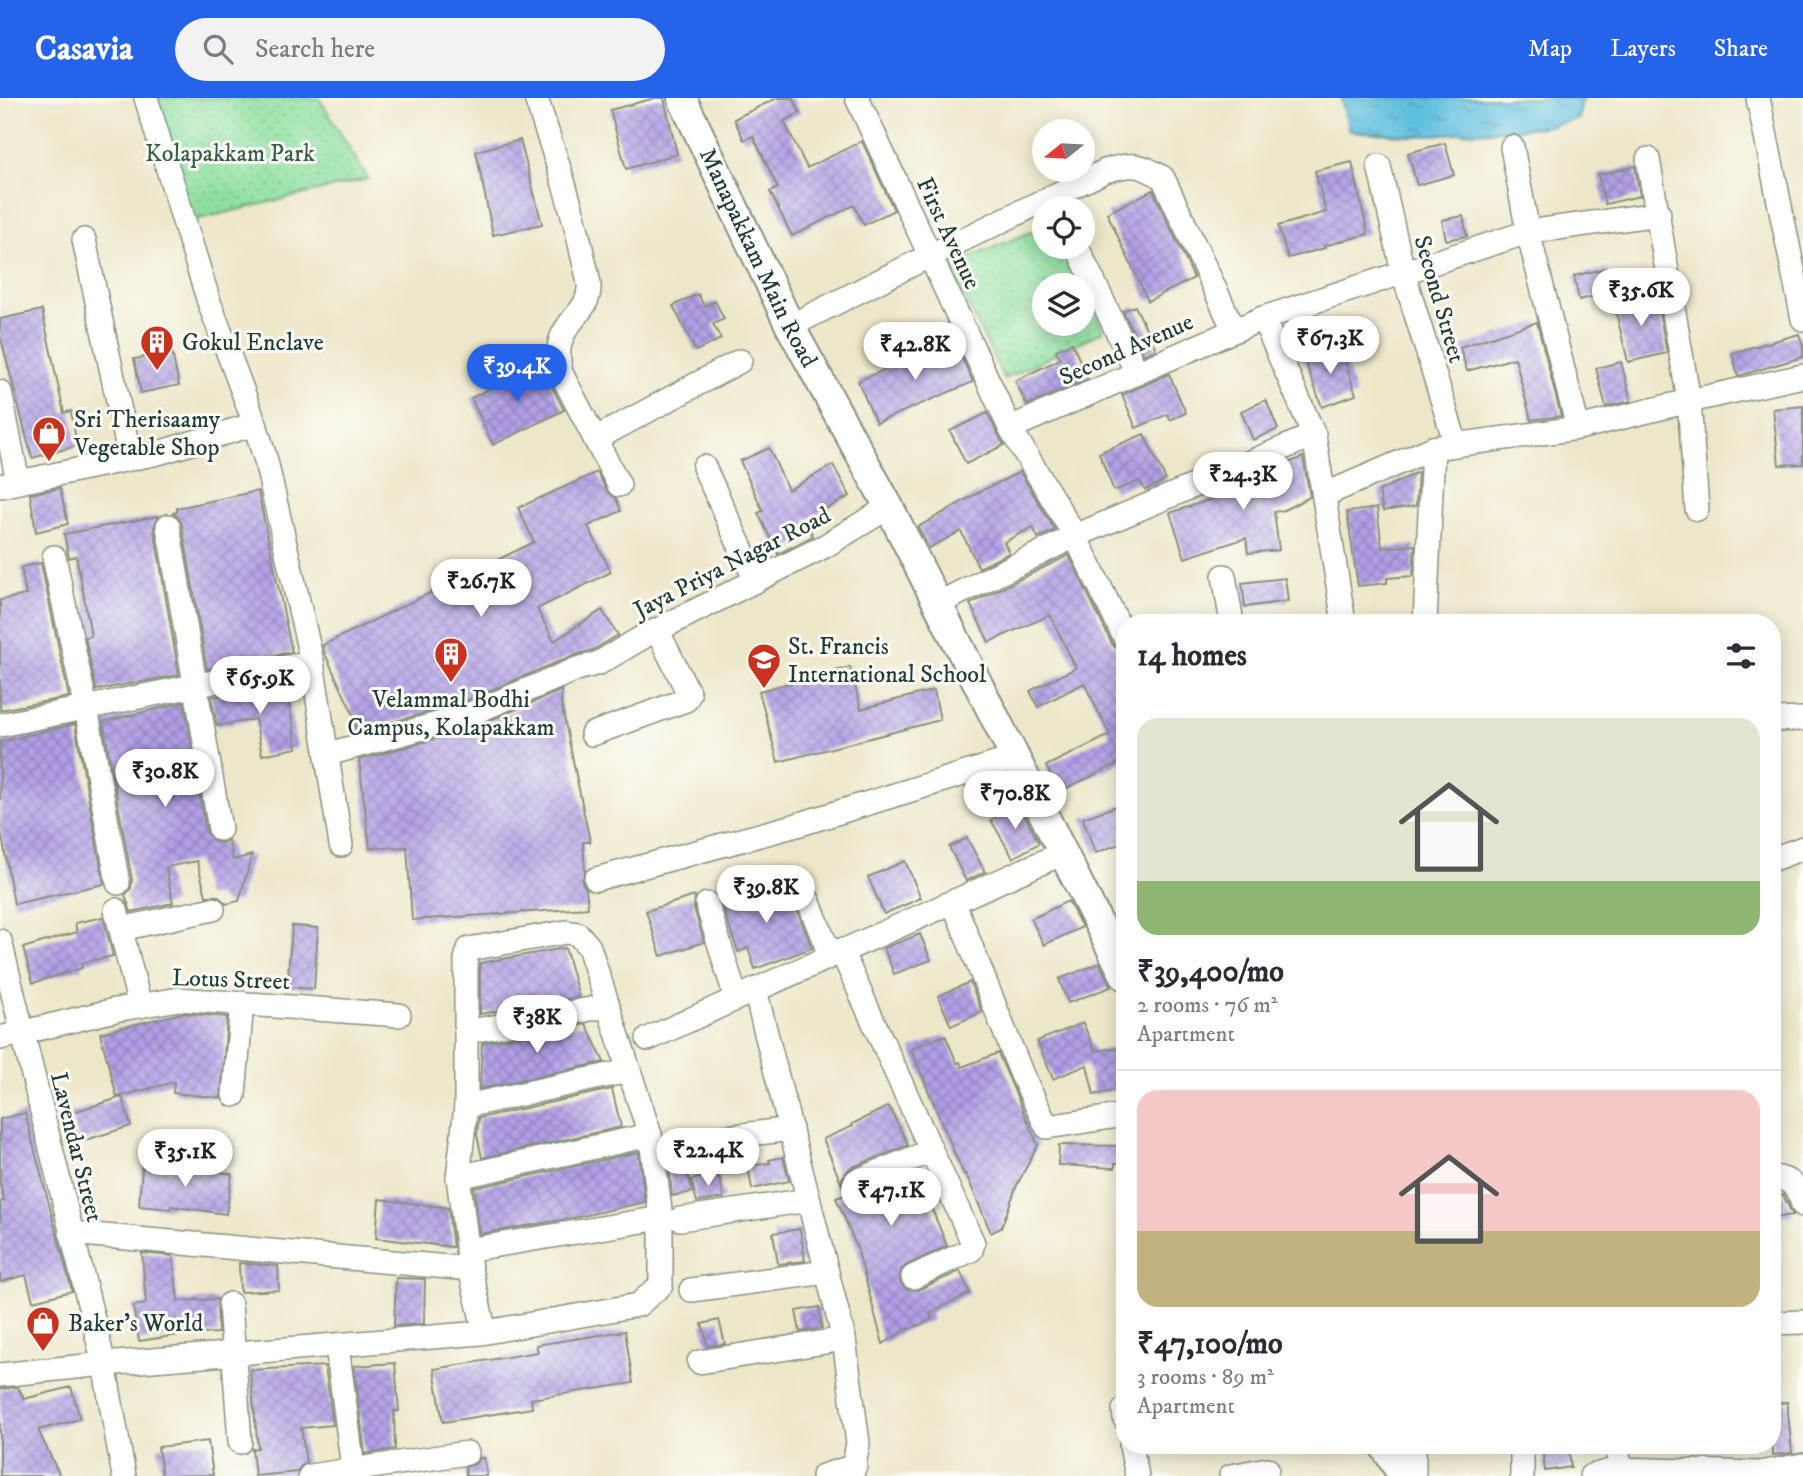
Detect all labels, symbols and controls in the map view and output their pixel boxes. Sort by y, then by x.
search box [175,18,665,81]
text: Casavia [35,29,133,70]
icon: search [199,30,237,68]
text: Search here [255,33,375,66]
text: Map [1528,34,1572,64]
text: Layers [1610,34,1676,64]
text: Share [1714,34,1768,64]
north arrow [1032,119,1096,182]
map controls [1032,119,1095,336]
park label: Kolapakkam Park [145,139,315,169]
street label: Manapakkam Main Road [692,143,824,373]
street label: First Avenue [909,173,987,294]
button: locate [1032,196,1095,259]
street label: Second Street [1407,232,1472,367]
pin: ₹35.6K [1584,268,1698,328]
button: layers [1032,273,1095,336]
text: ₹35.6K [1608,276,1674,305]
street label: Second Avenue [1055,307,1198,393]
pin: ₹67.3K [1273,316,1387,376]
pin: ₹42.8K [858,322,972,382]
building icon: Gokul Enclave [138,323,176,372]
text: ₹67.3K [1296,324,1364,353]
place label: Gokul Enclave [182,328,324,358]
text: ₹42.8K [879,330,951,359]
pin: ₹39.4K [460,344,574,404]
text: ₹39.4K [483,352,551,381]
place label: Sri Therisaamy Vegetable Shop [73,405,221,463]
shop icon: Sri Therisaamy Vegetable Shop [30,414,68,463]
pin: ₹24.3K [1186,452,1300,512]
text: ₹24.3K [1209,460,1277,489]
street label: Jaya Priya Nagar Road [627,500,836,626]
pin: ₹26.7K [424,560,538,619]
text: ₹26.7K [447,567,515,596]
place label: St. Francis International School [788,632,987,690]
building icon: Velammal Bodhi Campus, Kolapakkam [432,635,470,684]
icon: filters [1722,637,1760,675]
text: 14 homes [1137,638,1247,675]
school or university icon: St. Francis International School [745,641,783,690]
pin: ₹65.9K [203,656,317,716]
text: ₹65.9K [226,664,294,693]
place label: Velammal Bodhi Campus, Kolapakkam [347,685,555,743]
pin: ₹30.8K [108,750,222,809]
text: ₹30.8K [131,757,199,786]
icon: home [1386,764,1512,890]
pin: ₹70.8K [958,772,1072,831]
text: ₹70.8K [980,779,1050,808]
pin: ₹39.8K [709,866,823,925]
text: ₹39.8K [733,873,799,902]
text: ₹39,400/mo [1137,954,1284,991]
street label: Lotus Street [171,963,291,997]
text: 2 rooms · 76 m² [1137,991,1277,1020]
pin: ₹38K [496,996,578,1055]
text: ₹38K [512,1003,562,1032]
text: Apartment [1137,1020,1235,1049]
street label: Lavendar Street [43,1069,109,1226]
pin: ₹22.4K [651,1128,765,1188]
pin: ₹35.1K [128,1130,242,1189]
text: ₹22.4K [672,1136,744,1165]
icon: home [1386,1136,1512,1262]
text: ₹35.1K [154,1137,216,1166]
pin: ₹47.1K [834,1168,948,1228]
text: ₹47.1K [857,1176,925,1205]
shop icon: Baker's World [24,1304,62,1353]
place label: Baker's World [68,1309,203,1339]
text: ₹47,100/mo [1137,1326,1283,1363]
text: 3 rooms · 89 m² [1137,1363,1274,1392]
text: Apartment [1137,1392,1235,1421]

